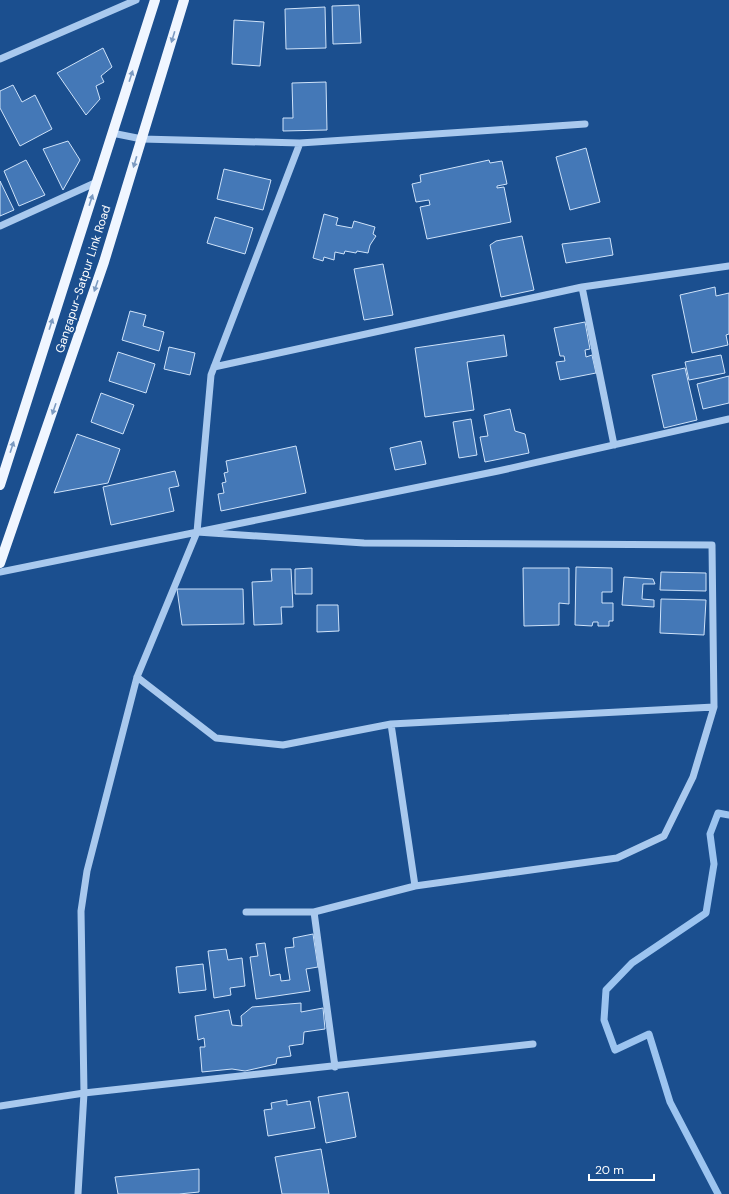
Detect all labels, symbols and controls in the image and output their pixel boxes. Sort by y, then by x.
one-way arrow [170,32,176,44]
one-way arrow [128,70,134,82]
one-way arrow [132,156,138,168]
one-way arrow [88,193,94,205]
street label: Gangapur-Satpur Link Road [52,203,114,355]
one-way arrow [93,280,99,292]
one-way arrow [49,317,55,329]
one-way arrow [50,403,56,415]
one-way arrow [9,441,15,453]
scale bar [589,1156,654,1182]
text: 20 m [595,1162,624,1178]

